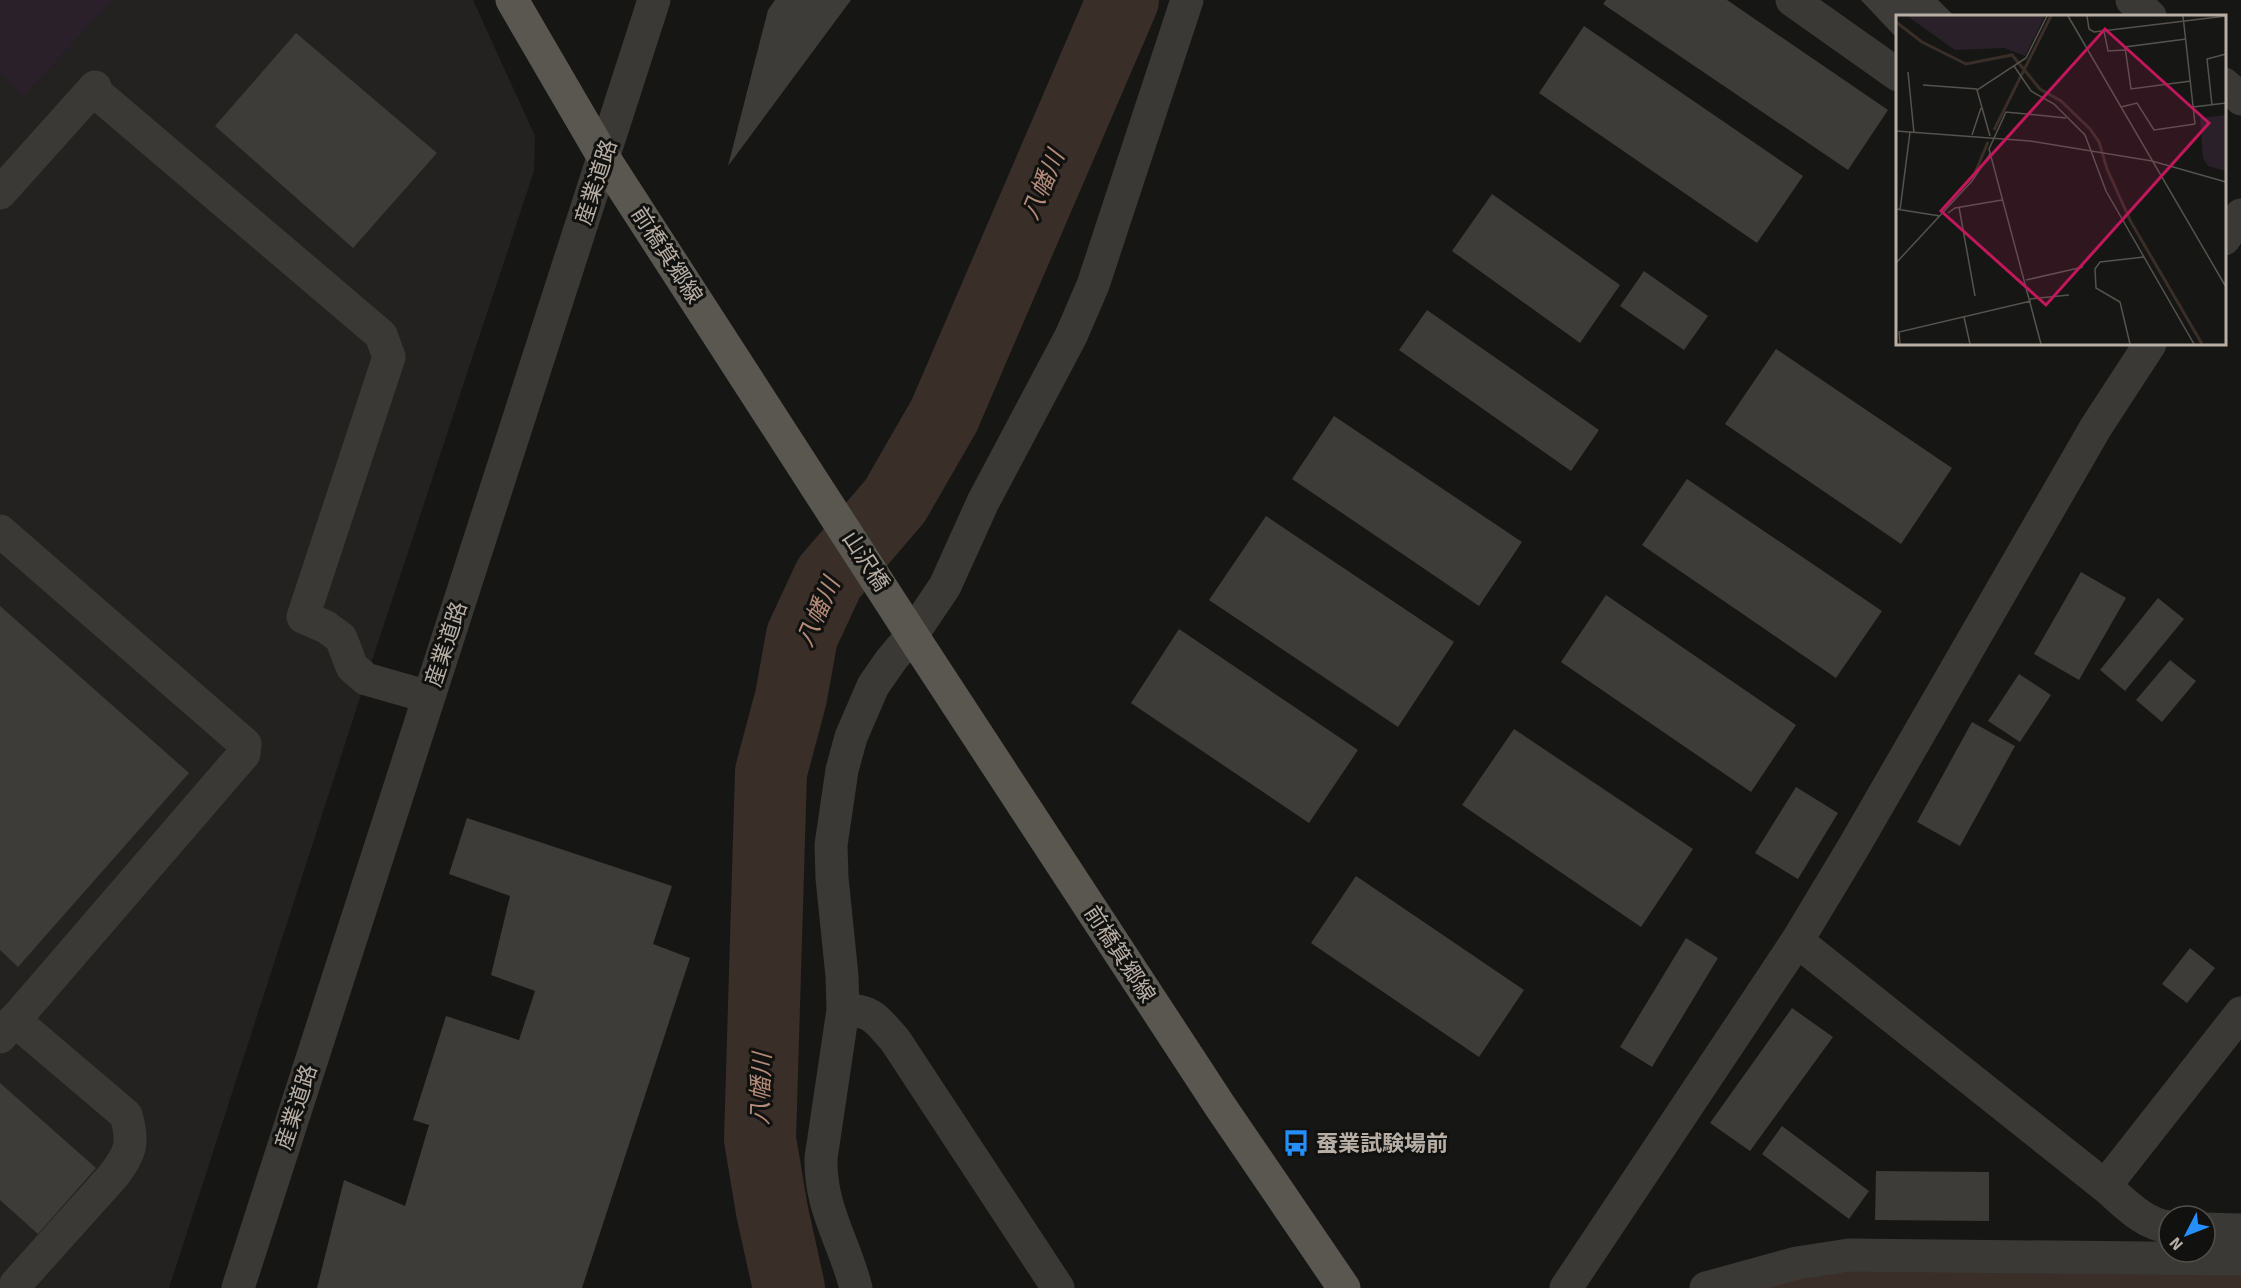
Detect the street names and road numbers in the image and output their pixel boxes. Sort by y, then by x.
street label: 産業道路 [570,136,622,228]
street label: 前橋箕郷線 [626,202,708,308]
street label: 山沢橋 [837,526,895,596]
street label: 産業道路 [420,598,472,690]
street label: 前橋箕郷線 [1079,901,1161,1007]
street label: 産業道路 [270,1061,322,1153]

